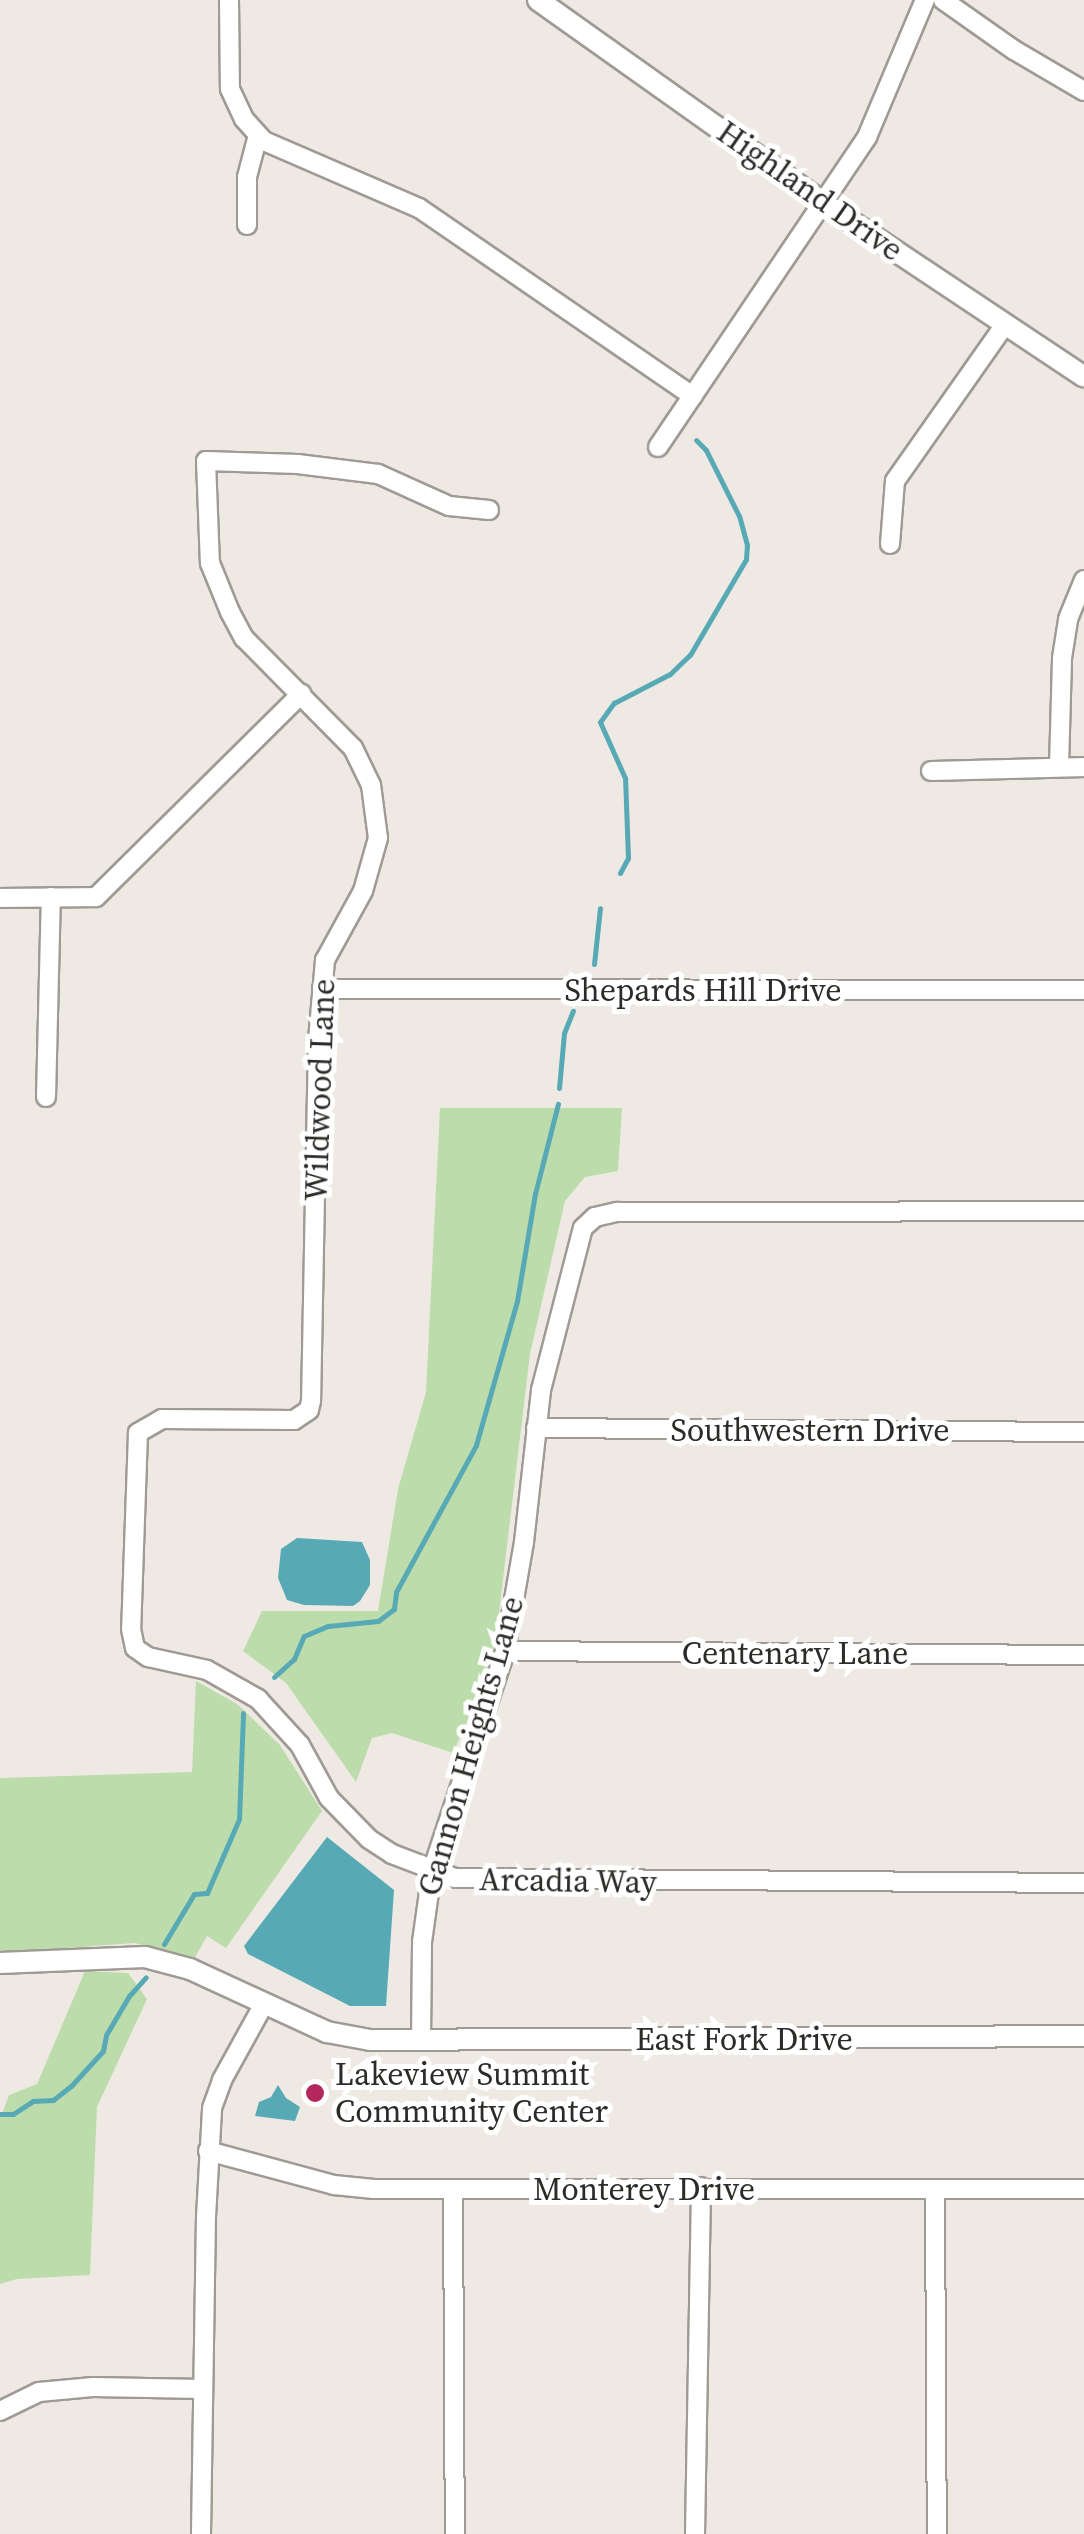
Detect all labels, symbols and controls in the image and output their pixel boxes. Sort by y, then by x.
street label: Highland Drive [710,113,910,269]
street label: Shepards Hill Drive [564,971,842,1009]
street label: Wildwood Lane [297,978,343,1202]
street label: Southwestern Drive [670,1411,950,1449]
street label: Gannon Heights Lane [410,1592,532,1900]
street label: Centenary Lane [682,1634,908,1672]
street label: Arcadia Way [478,1860,658,1902]
street label: East Fork Drive [635,2020,853,2058]
place label: Lakeview Summit Community Center [335,2056,608,2131]
marker: Lakeview Summit Community Center [304,2082,326,2104]
street label: Monterey Drive [533,2170,755,2208]

